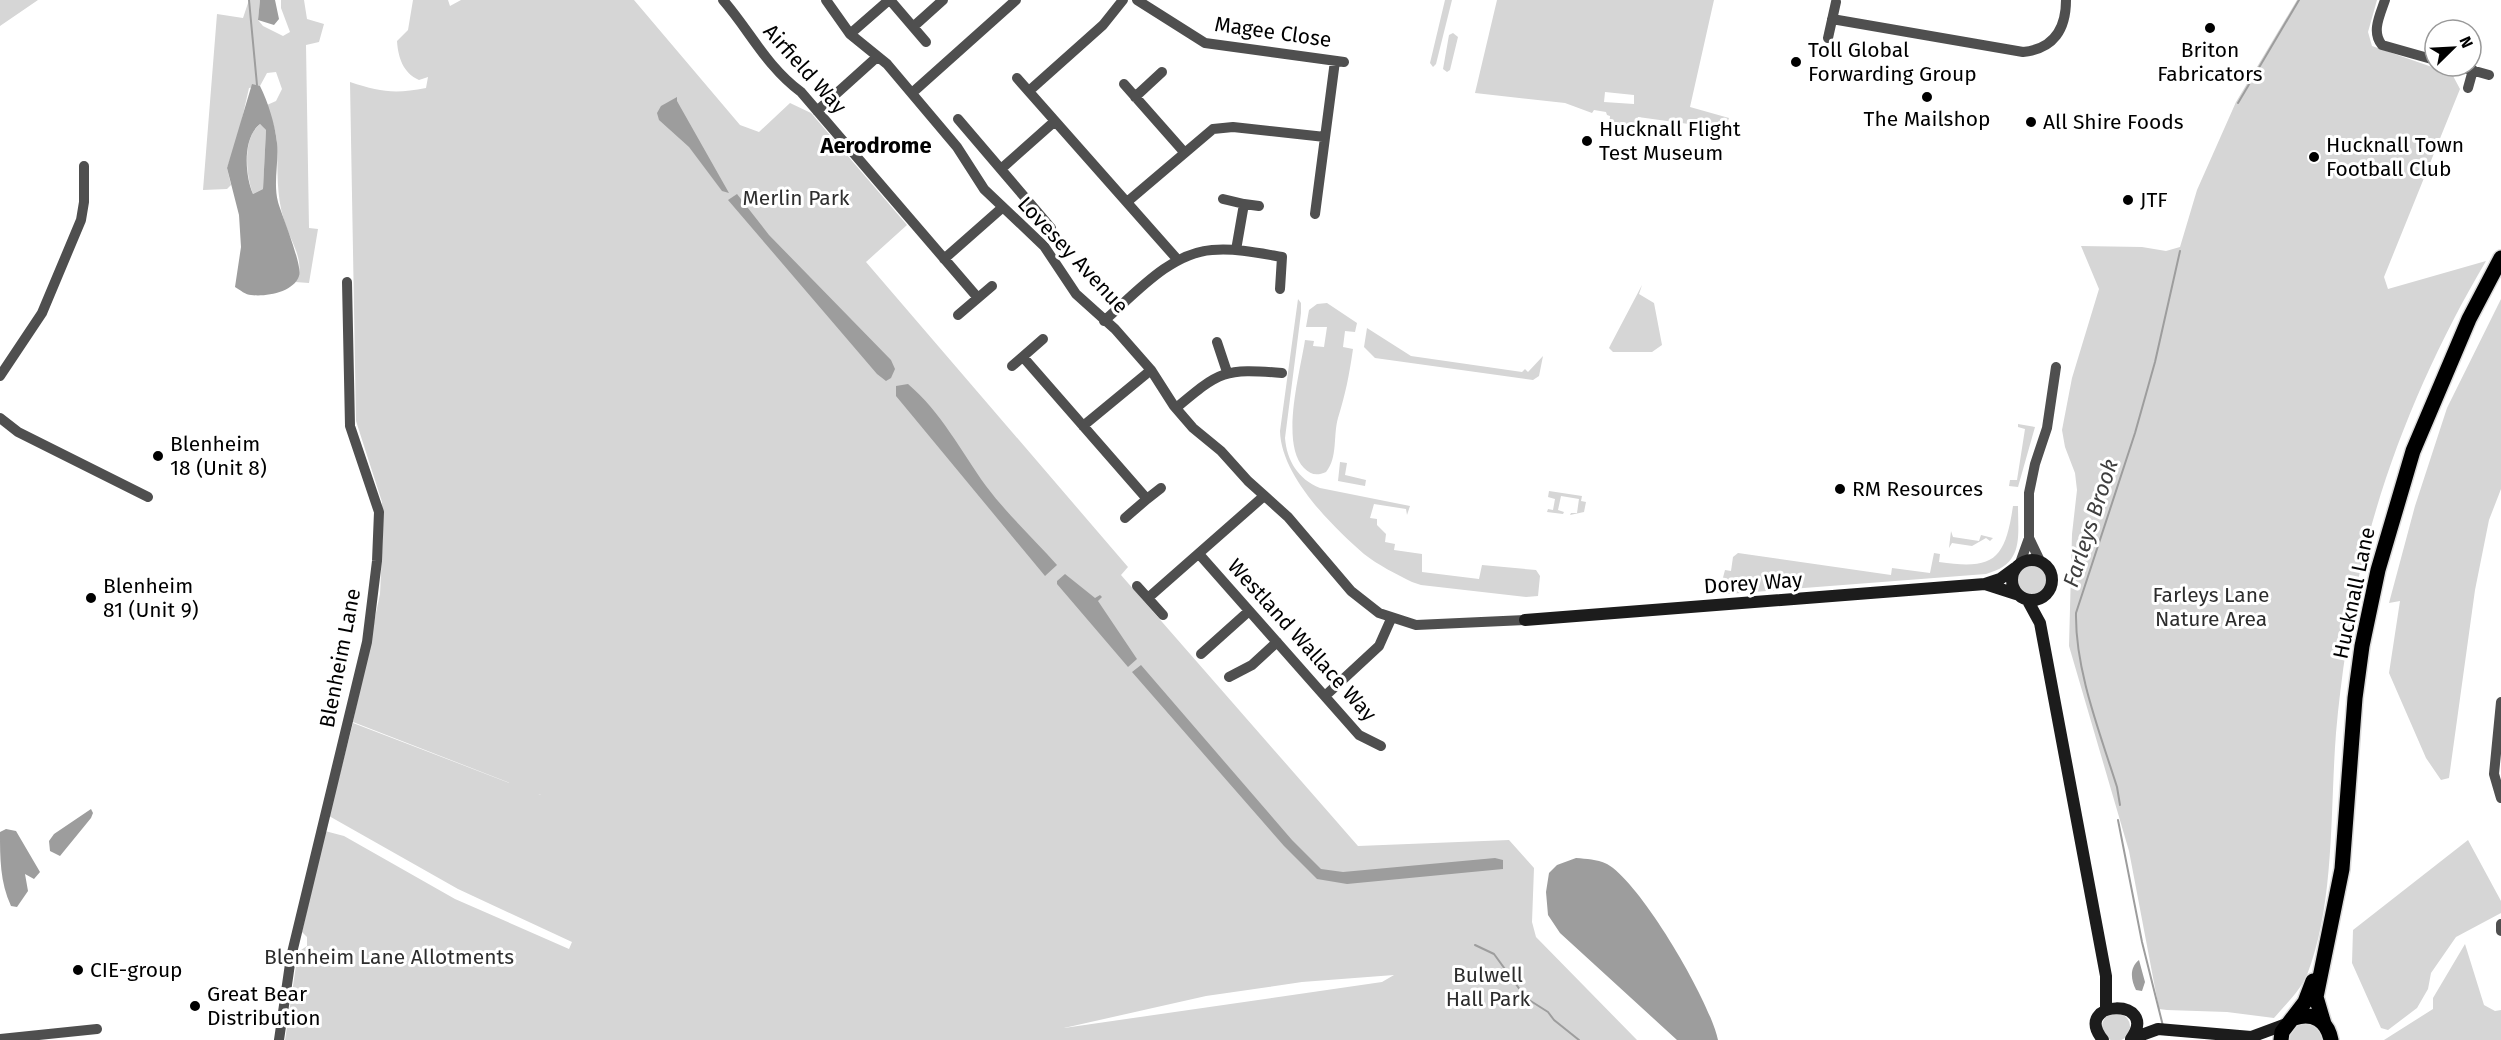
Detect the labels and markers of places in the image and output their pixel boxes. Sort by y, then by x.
marker: Briton Fabricators [2203,21,2217,35]
place label: Toll Global Forwarding Group [1808,37,1977,87]
place label: Briton Fabricators [2157,37,2263,87]
marker: Toll Global Forwarding Group [1789,55,1803,69]
marker: The Mailshop [1920,90,1934,104]
place label: The Mailshop [1864,106,1990,132]
place label: All Shire Foods [2043,109,2184,135]
marker: All Shire Foods [2024,115,2038,129]
place label: Hucknall Flight Test Museum [1599,116,1741,166]
place label: Hucknall Town Football Club [2326,132,2464,182]
marker: Hucknall Flight Test Museum [1580,134,1594,148]
marker: Hucknall Town Football Club [2307,150,2321,164]
place label: JTF [2140,187,2168,213]
marker: JTF [2121,193,2135,207]
place label: Blenheim 18 (Unit 8) [170,431,267,481]
marker: Blenheim 18 (Unit 8) [151,449,165,463]
place label: RM Resources [1852,476,1983,502]
marker: RM Resources [1833,482,1847,496]
place label: Blenheim 81 (Unit 9) [103,573,199,623]
marker: Blenheim 81 (Unit 9) [84,591,98,605]
place label: CIE-group [90,957,183,983]
marker: CIE-group [71,963,85,977]
place label: Great Bear Distribution [207,981,321,1031]
marker: Great Bear Distribution [188,999,202,1013]

